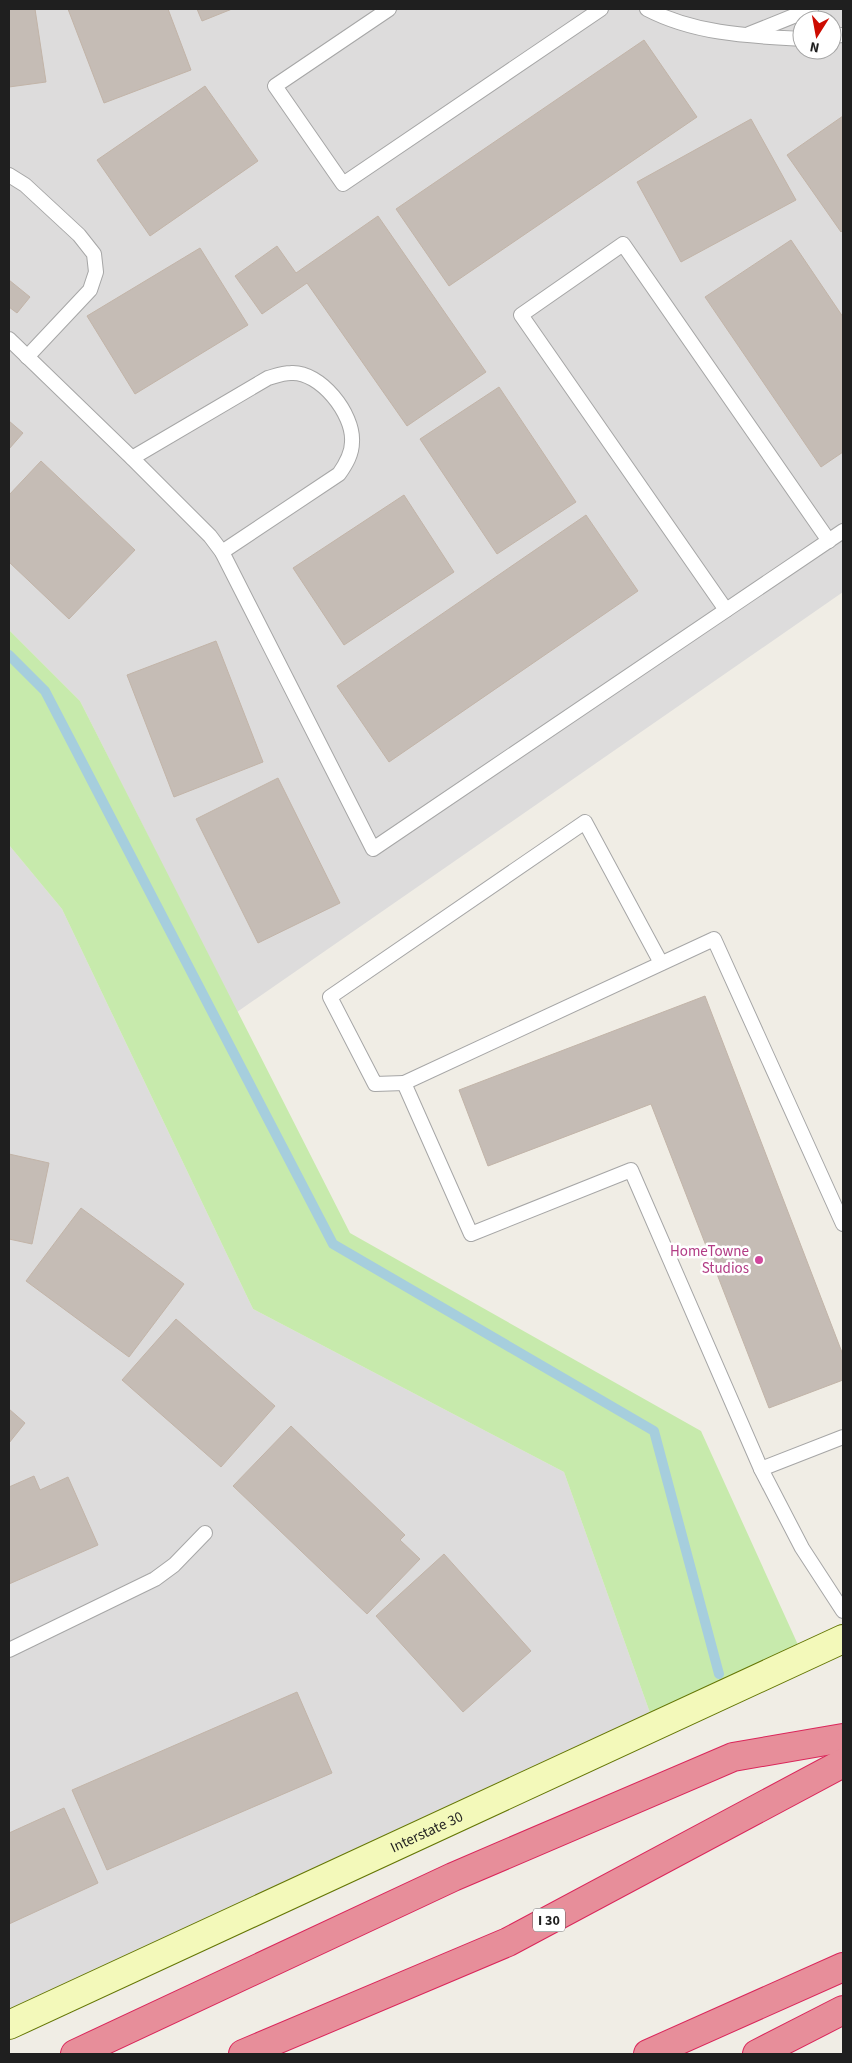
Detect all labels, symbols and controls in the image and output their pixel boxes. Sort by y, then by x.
north arrow [792,10,842,60]
text: N [808,36,821,57]
place label: HomeTowne Studios [670,1241,749,1279]
marker: HomeTowne Studios [753,1254,765,1266]
street label: Interstate 30 [387,1806,466,1858]
road number: I 30 [533,1908,565,1932]

